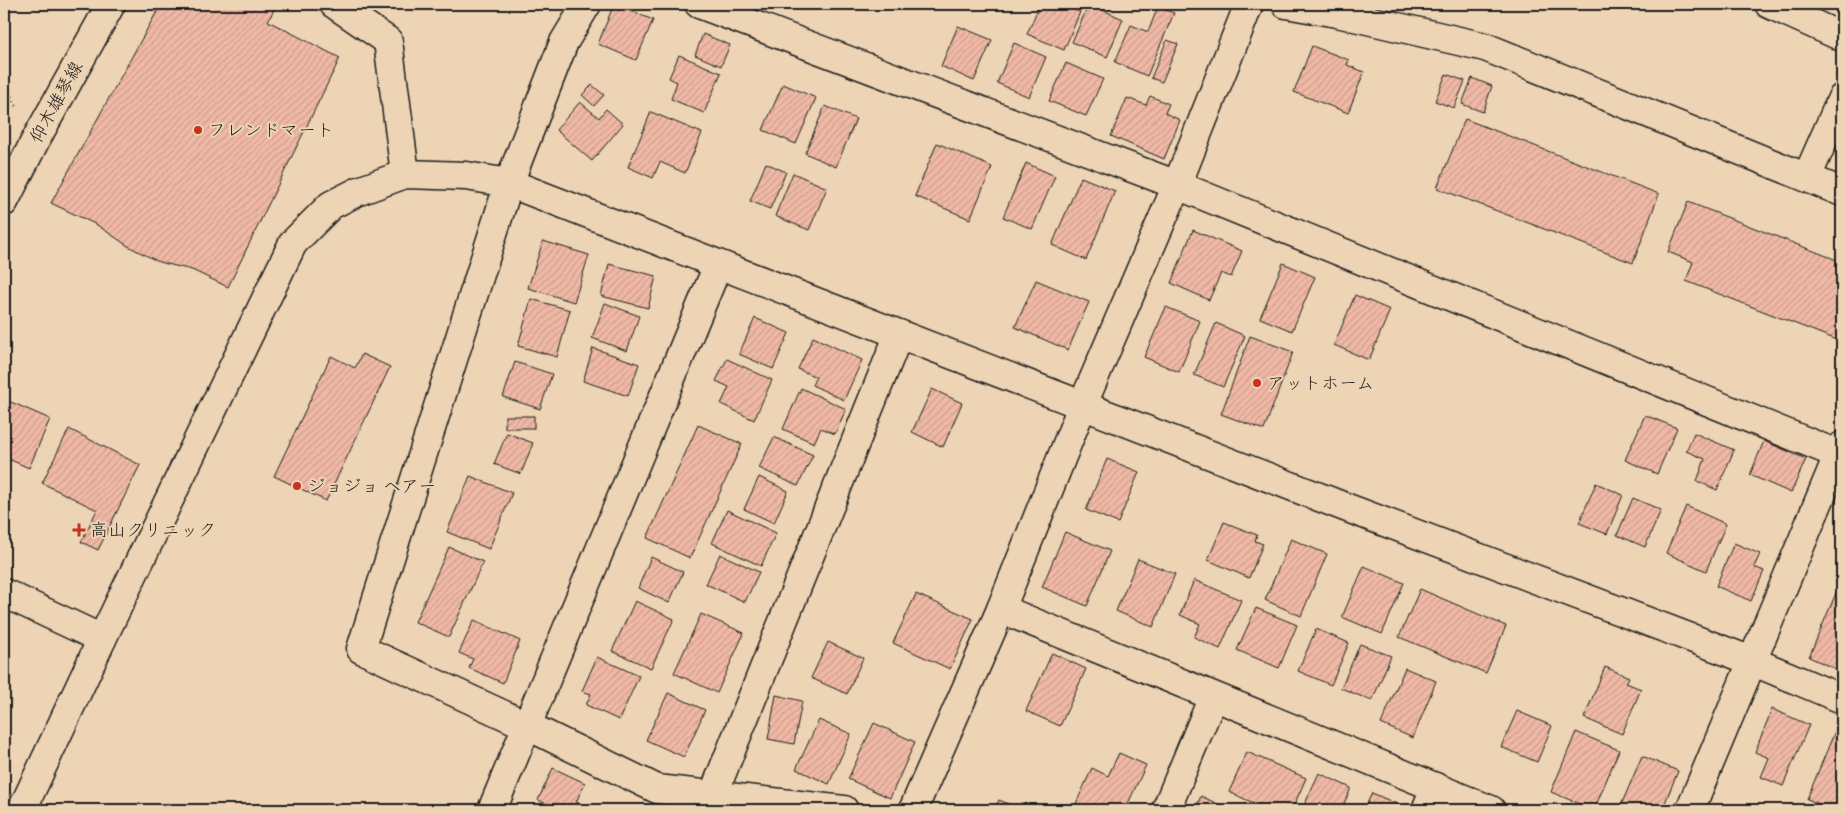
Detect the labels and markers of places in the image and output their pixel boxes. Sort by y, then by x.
place label: フレンドマート [208,119,334,142]
marker: フレンドマート [192,124,204,136]
place label: アットホーム [1267,372,1374,395]
marker: アットホーム [1251,377,1263,389]
place label: ジョジョ ヘアー [307,475,436,498]
marker: ジョジョ ヘアー [291,480,303,492]
place label: 高山クリニック [90,519,216,542]
marker: 高山クリニック [72,523,86,537]

